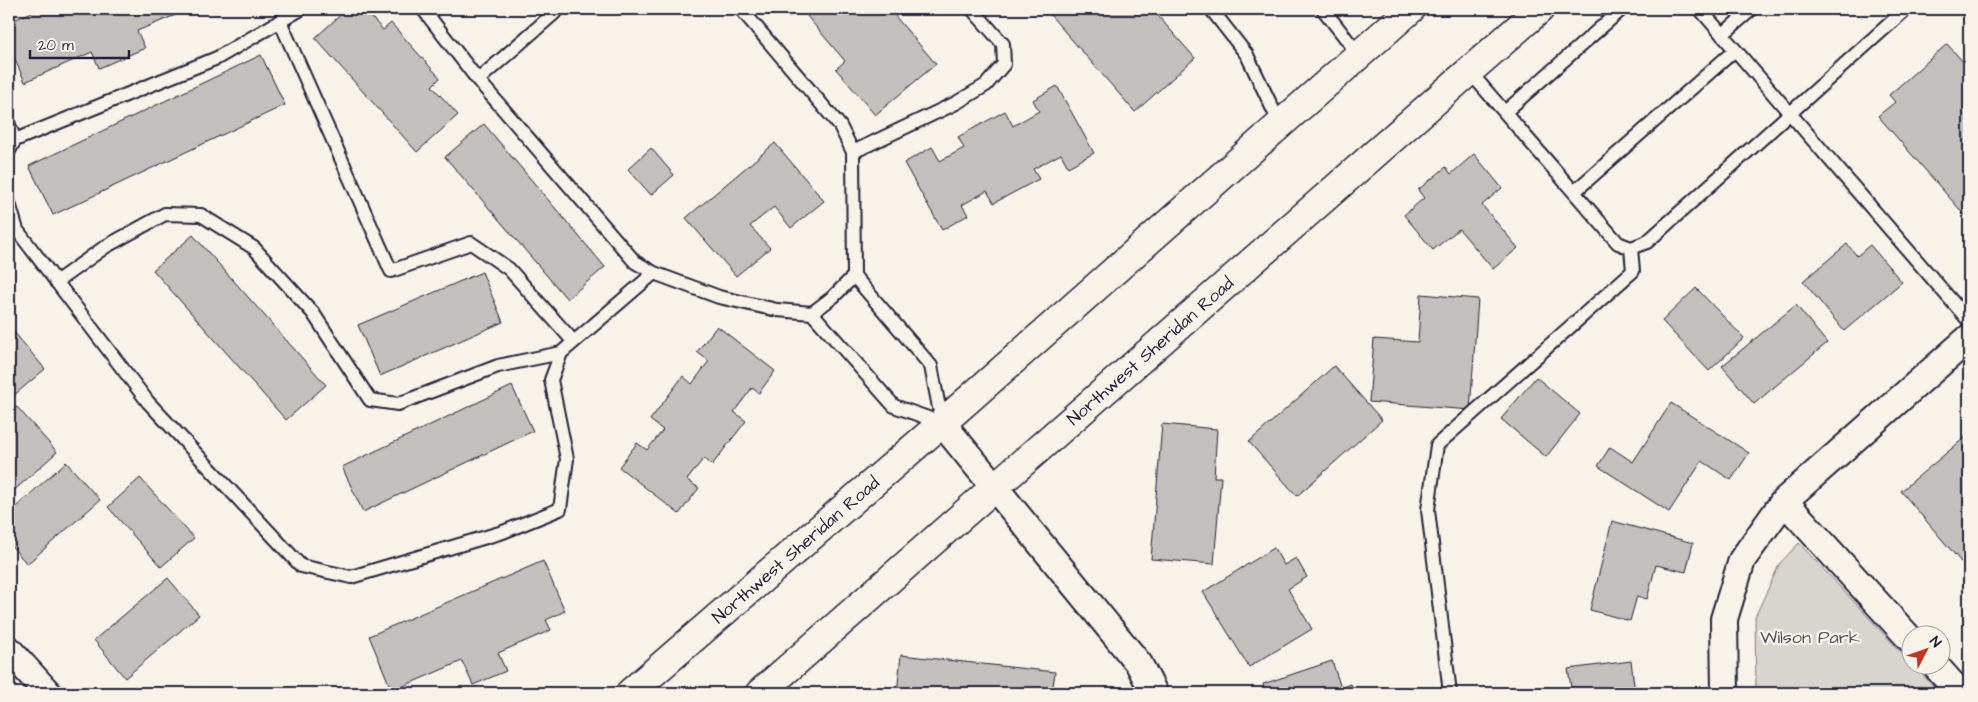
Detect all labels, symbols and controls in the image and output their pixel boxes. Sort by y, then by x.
scale bar [30,28,129,60]
text: 20 m [38,35,74,56]
street label: Northwest Sheridan Road [1061,271,1239,431]
street label: Northwest Sheridan Road [706,470,885,629]
north arrow [1900,624,1950,674]
park label: Wilson Park [1760,625,1860,650]
text: N [1925,632,1946,652]

